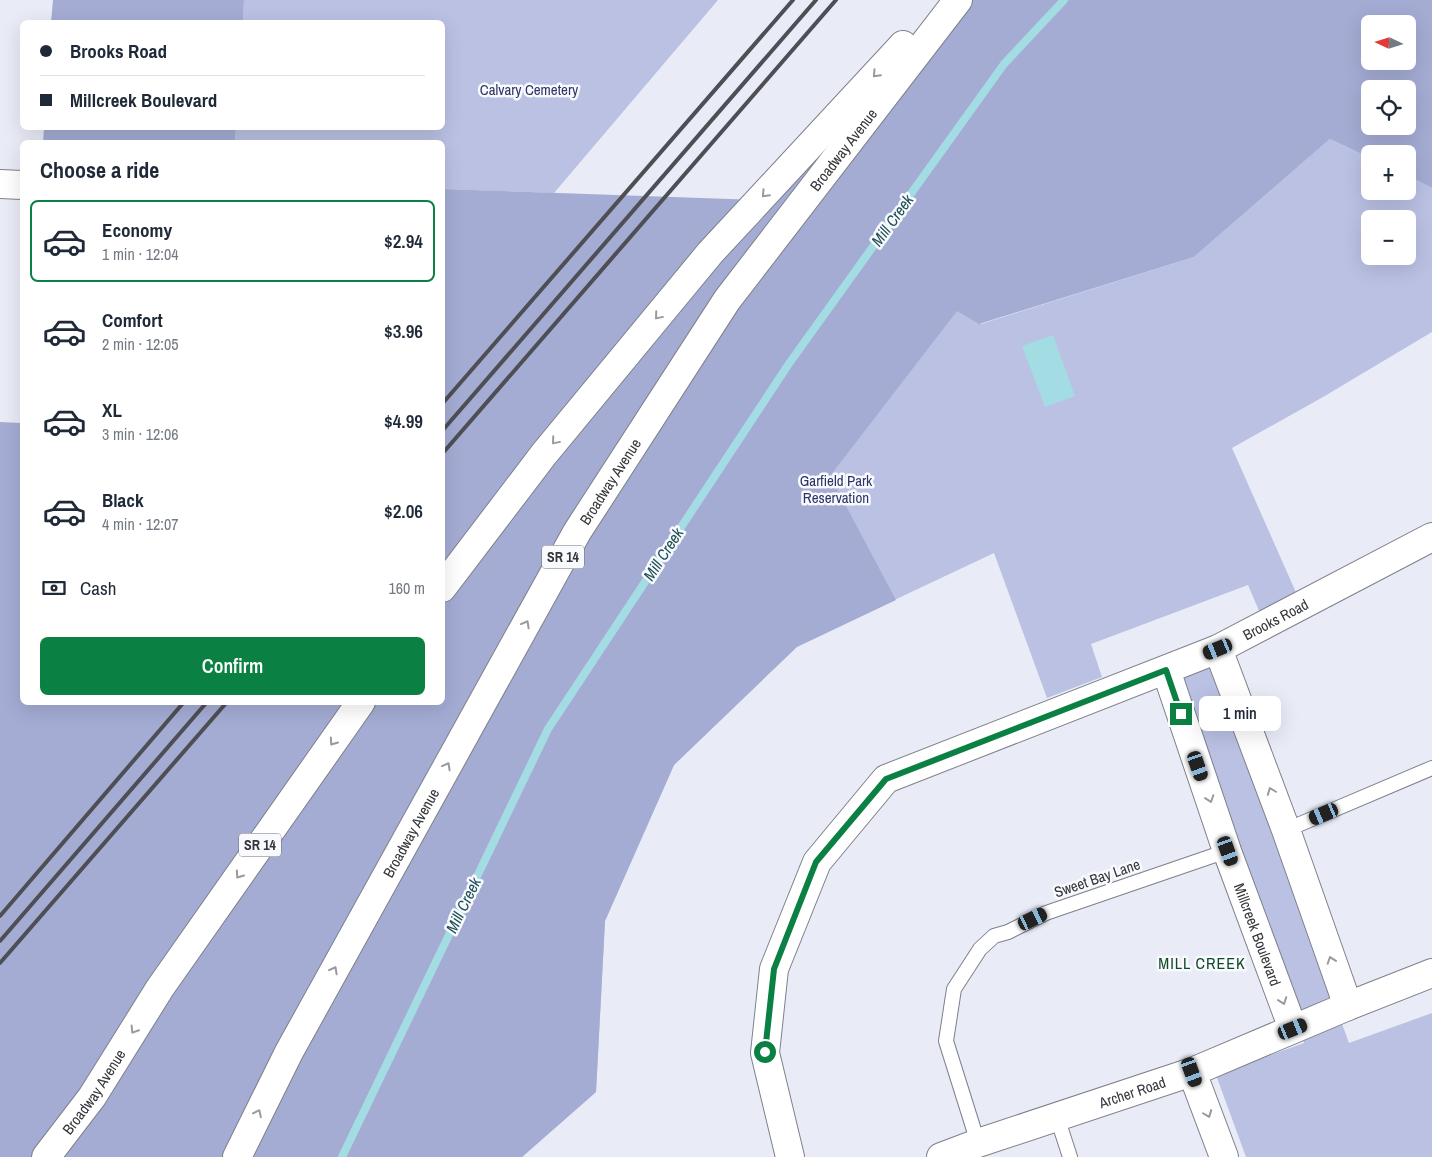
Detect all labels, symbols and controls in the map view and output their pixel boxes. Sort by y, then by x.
north arrow [1361,15,1416,70]
map controls [1361,15,1416,265]
text: Brooks Road [70,38,167,64]
one-way arrow [873,69,882,78]
park label: Calvary Cemetery [480,79,579,100]
button: locate [1361,80,1416,135]
text: Millcreek Boulevard [70,87,217,113]
street label: Broadway Avenue [804,104,882,195]
button: + [1361,145,1416,200]
text: Choose a ride [40,155,159,185]
one-way arrow [762,188,771,197]
water label: Mill Creek [866,189,919,250]
button: − [1361,210,1416,265]
text: Economy [102,217,172,243]
icon: car [42,219,87,264]
text: $2.94 [384,228,423,254]
text: 1 min · 12:04 [102,243,179,265]
text: Comfort [102,307,163,333]
icon: car [42,309,87,354]
one-way arrow [656,310,664,319]
text: $3.96 [384,318,423,344]
text: 2 min · 12:05 [102,333,179,355]
text: XL [102,397,122,423]
icon: car [42,399,87,444]
text: $4.99 [384,408,423,434]
text: 3 min · 12:06 [102,423,179,445]
street label: Broadway Avenue [574,434,646,529]
one-way arrow [552,435,560,444]
park label: Garfield Park Reservation [800,470,873,508]
text: Black [102,487,144,513]
icon: car [42,489,87,534]
text: $2.06 [384,498,423,524]
text: 4 min · 12:07 [102,513,179,535]
water label: Mill Creek [638,523,689,585]
road number: SR 14 [542,546,584,568]
icon: cash [40,574,68,602]
text: Cash [80,575,116,601]
text: 160 m [389,577,425,599]
street label: Brooks Road [1239,593,1312,645]
one-way arrow [519,621,529,630]
car [1201,636,1234,662]
button: Confirm [40,637,425,695]
callout: 1 min [1198,696,1281,732]
text: 1 min [1223,702,1257,724]
route end [1170,703,1192,725]
one-way arrow [330,736,339,746]
car [1186,749,1209,783]
one-way arrow [441,763,451,772]
street label: Broadway Avenue [377,784,444,881]
one-way arrow [1267,787,1277,796]
one-way arrow [1204,794,1214,803]
car [1307,801,1340,827]
road number: SR 14 [239,834,281,856]
car [1215,834,1240,868]
street label: Sweet Bay Lane [1051,853,1143,903]
one-way arrow [236,869,245,879]
water label: Mill Creek [440,873,486,936]
street label: Millcreek Boulevard [1229,880,1287,989]
car [1016,906,1049,932]
district label: MILL CREEK [1158,952,1246,974]
one-way arrow [1327,956,1337,965]
one-way arrow [328,966,338,975]
one-way arrow [1277,996,1287,1005]
car [1276,1016,1309,1042]
one-way arrow [130,1024,140,1033]
route start [754,1041,776,1063]
street label: Broadway Avenue [57,1045,130,1138]
car [1179,1055,1204,1089]
street label: Archer Road [1095,1071,1168,1113]
one-way arrow [252,1110,262,1119]
one-way arrow [1202,1110,1212,1118]

